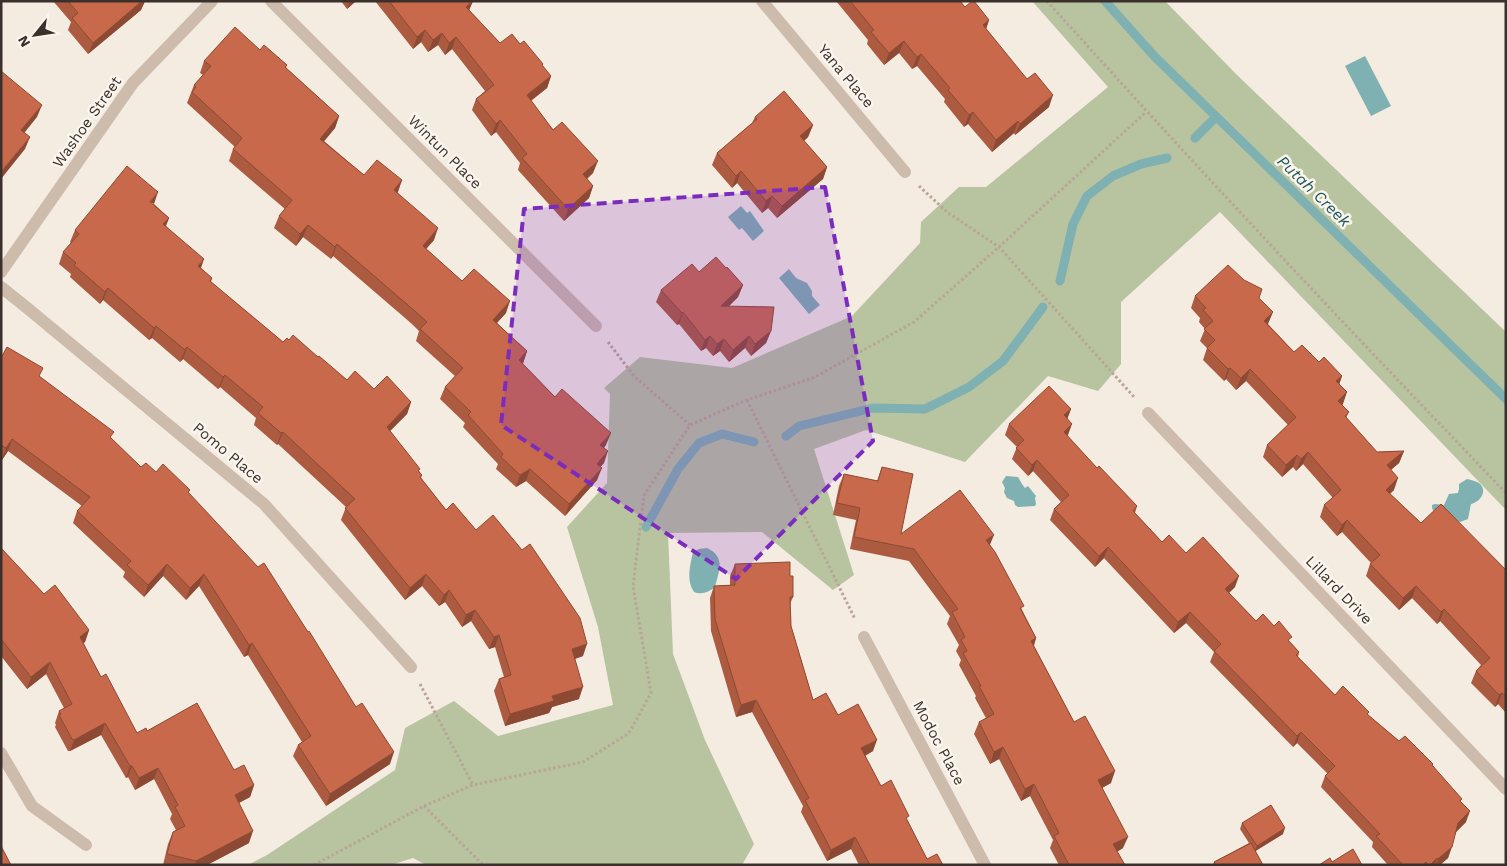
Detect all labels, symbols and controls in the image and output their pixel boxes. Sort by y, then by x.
north arrow [10,10,60,60]
text: N [14,33,33,50]
street label: Yana Place [814,40,878,112]
street label: Washoe Street [49,72,126,171]
street label: Wintun Place [404,111,486,193]
water label: Putah Creek [1273,151,1355,231]
street label: Pomo Place [189,419,267,487]
street label: Lillard Drive [1302,552,1376,628]
street label: Modoc Place [909,698,969,788]

